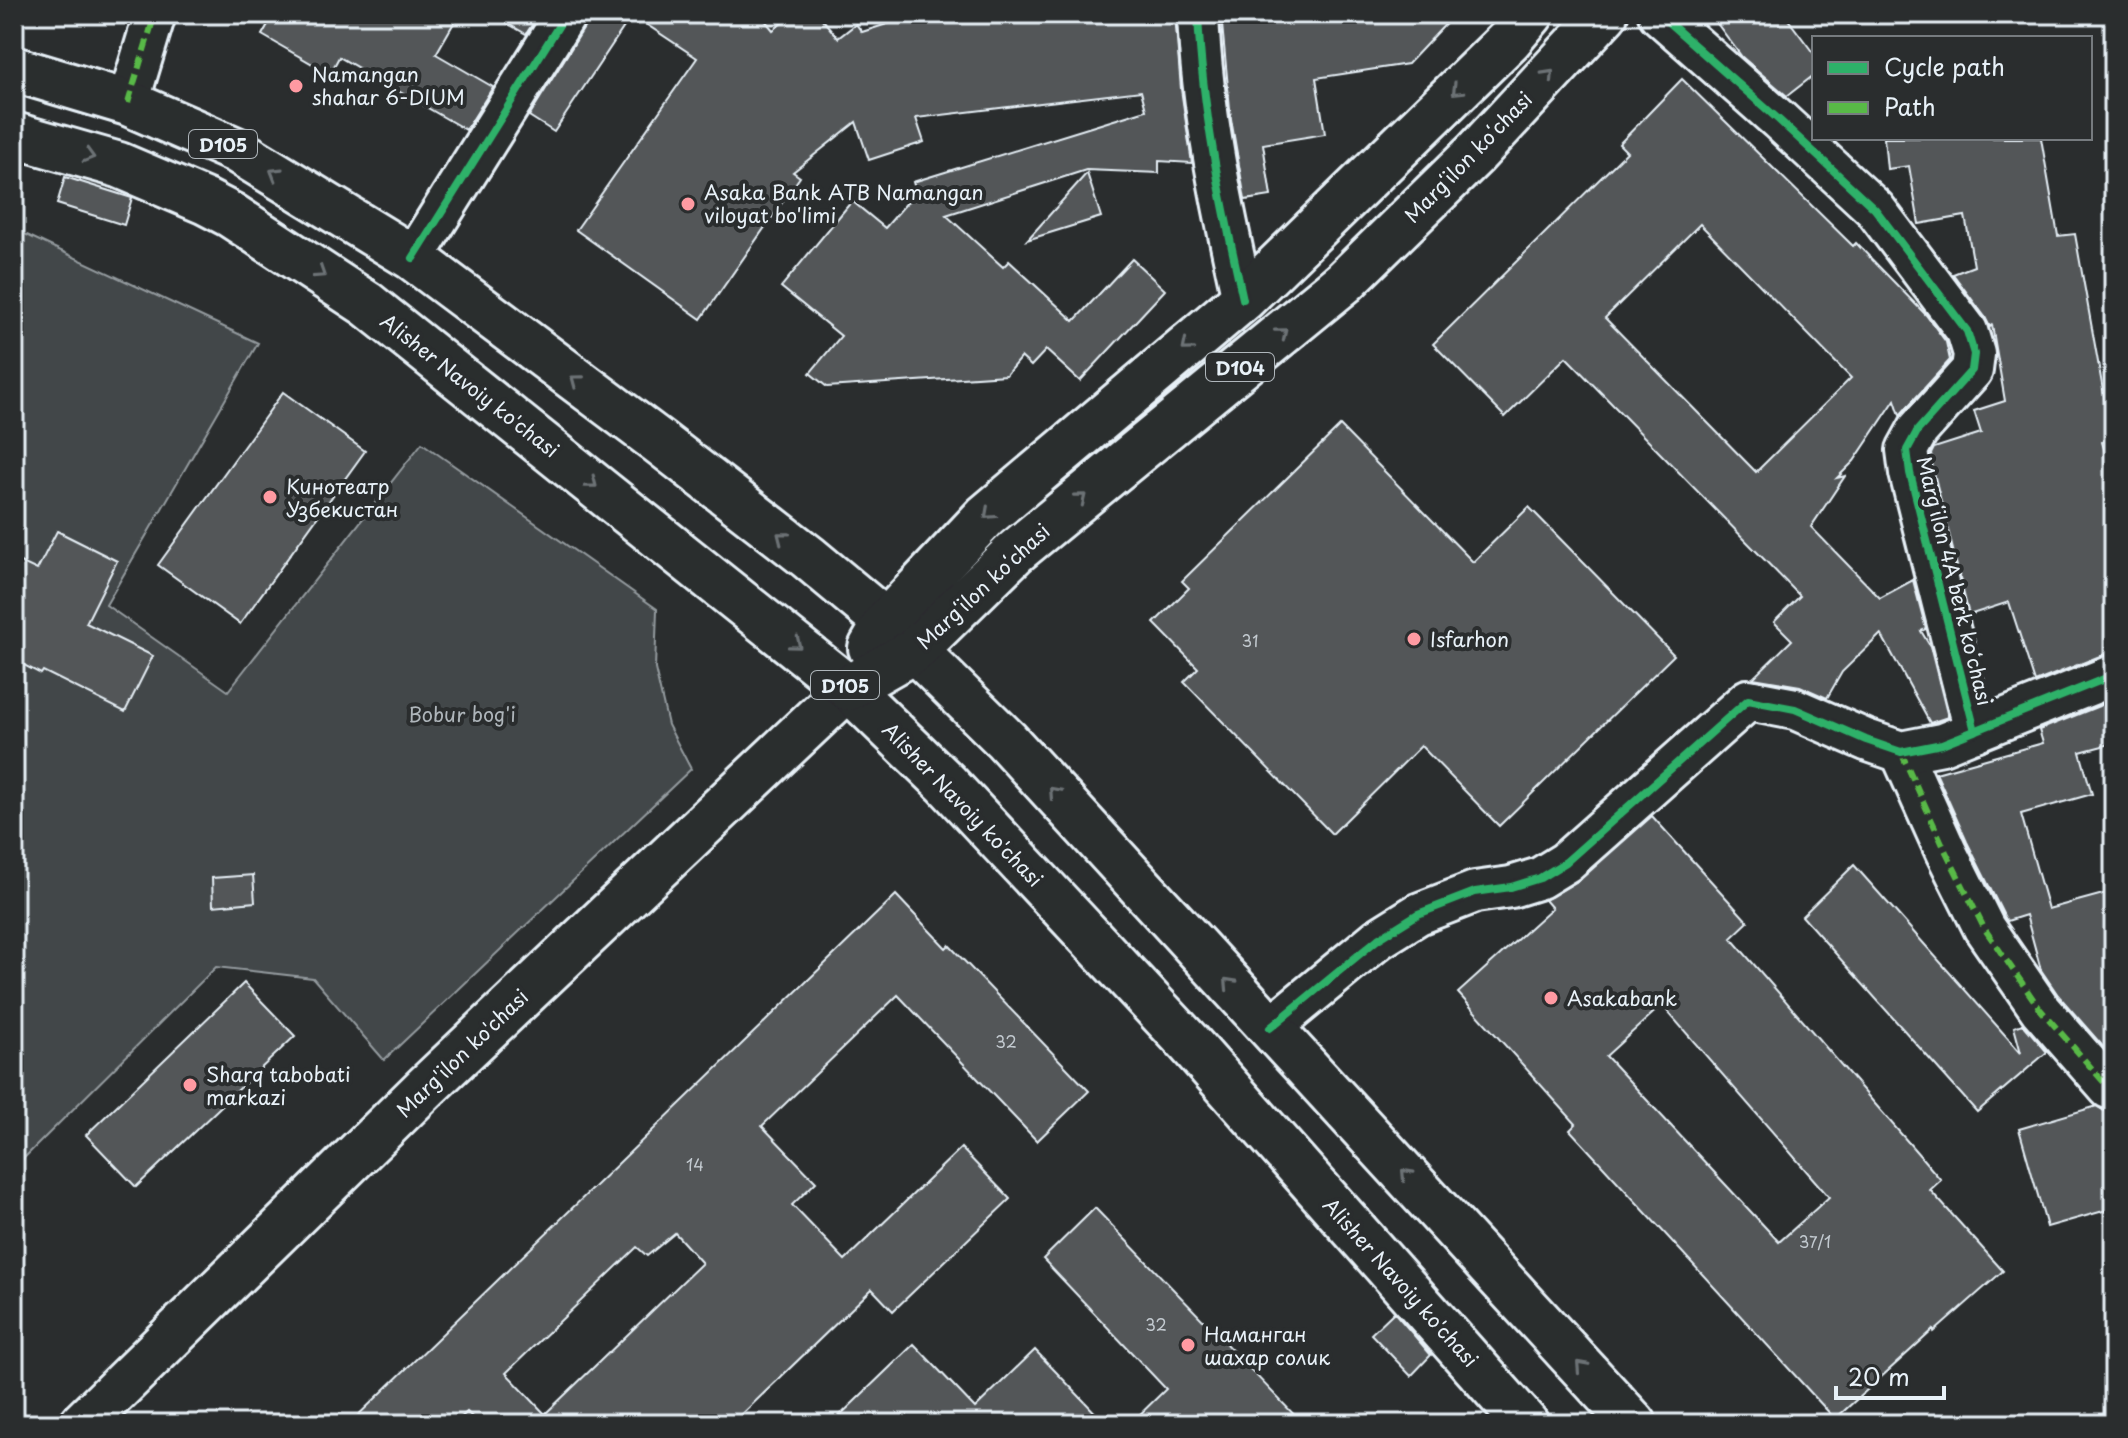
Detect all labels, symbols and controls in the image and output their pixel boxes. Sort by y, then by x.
legend [1812,36,2092,140]
text: Cycle path [1884,48,2005,84]
place label: Namangan shahar 6-DIUM [312,59,465,112]
one-way arrow [1539,69,1553,84]
marker: Namangan shahar 6-DIUM [287,77,305,95]
one-way arrow [1452,81,1466,96]
street label: Margʻilon koʻchasi [1397,85,1539,229]
text: Path [1884,88,1936,124]
road number: D105 [189,130,257,158]
one-way arrow [82,147,96,163]
one-way arrow [269,168,284,183]
place label: Asaka Bank ATB Namangan viloyat bo'limi [704,177,983,230]
marker: Asaka Bank ATB Namangan viloyat bo'limi [679,195,697,213]
one-way arrow [311,264,325,279]
street label: Alisher Navoiy ko'chasi [374,306,566,464]
one-way arrow [1273,328,1287,343]
one-way arrow [1182,336,1197,351]
road number: D104 [1206,353,1274,381]
one-way arrow [570,375,584,389]
street label: Margʻilon 4А berk koʻchasi [1909,453,2001,709]
place label: Кинотеатр Узбекистан [286,471,398,524]
one-way arrow [583,473,598,487]
marker: Кинотеатр Узбекистан [261,488,279,506]
one-way arrow [1072,493,1086,508]
one-way arrow [984,505,998,519]
street label: Margʻilon koʻchasi [910,516,1056,656]
one-way arrow [776,533,791,547]
place label: Isfarhon [1430,624,1509,654]
house number: 31 [1242,628,1258,652]
marker: Isfarhon [1405,630,1423,648]
one-way arrow [787,635,802,649]
road number: D105 [811,671,879,699]
park label: Bobur bog'i [408,699,516,729]
street label: Alisher Navoiy ko'chasi [876,715,1050,893]
one-way arrow [1049,786,1063,801]
one-way arrow [1225,978,1239,993]
street label: Marg'ilon ko'chasi [389,982,535,1124]
place label: Asakabank [1567,983,1677,1013]
marker: Asakabank [1542,989,1560,1007]
house number: 32 [995,1029,1017,1053]
place label: Sharq tabobati markazi [206,1059,351,1112]
marker: Sharq tabobati markazi [181,1076,199,1094]
house number: 14 [686,1152,704,1176]
one-way arrow [1401,1169,1415,1183]
street label: Alisher Navoiy ko'chasi [1316,1190,1486,1374]
house number: 37/1 [1799,1229,1831,1253]
house number: 32 [1145,1312,1167,1336]
place label: Наманган шахар солик [1204,1319,1330,1372]
marker: Наманган шахар солик [1179,1336,1197,1354]
scale bar [1836,1350,1944,1400]
text: 20 m [1848,1358,1910,1394]
one-way arrow [1576,1361,1591,1375]

